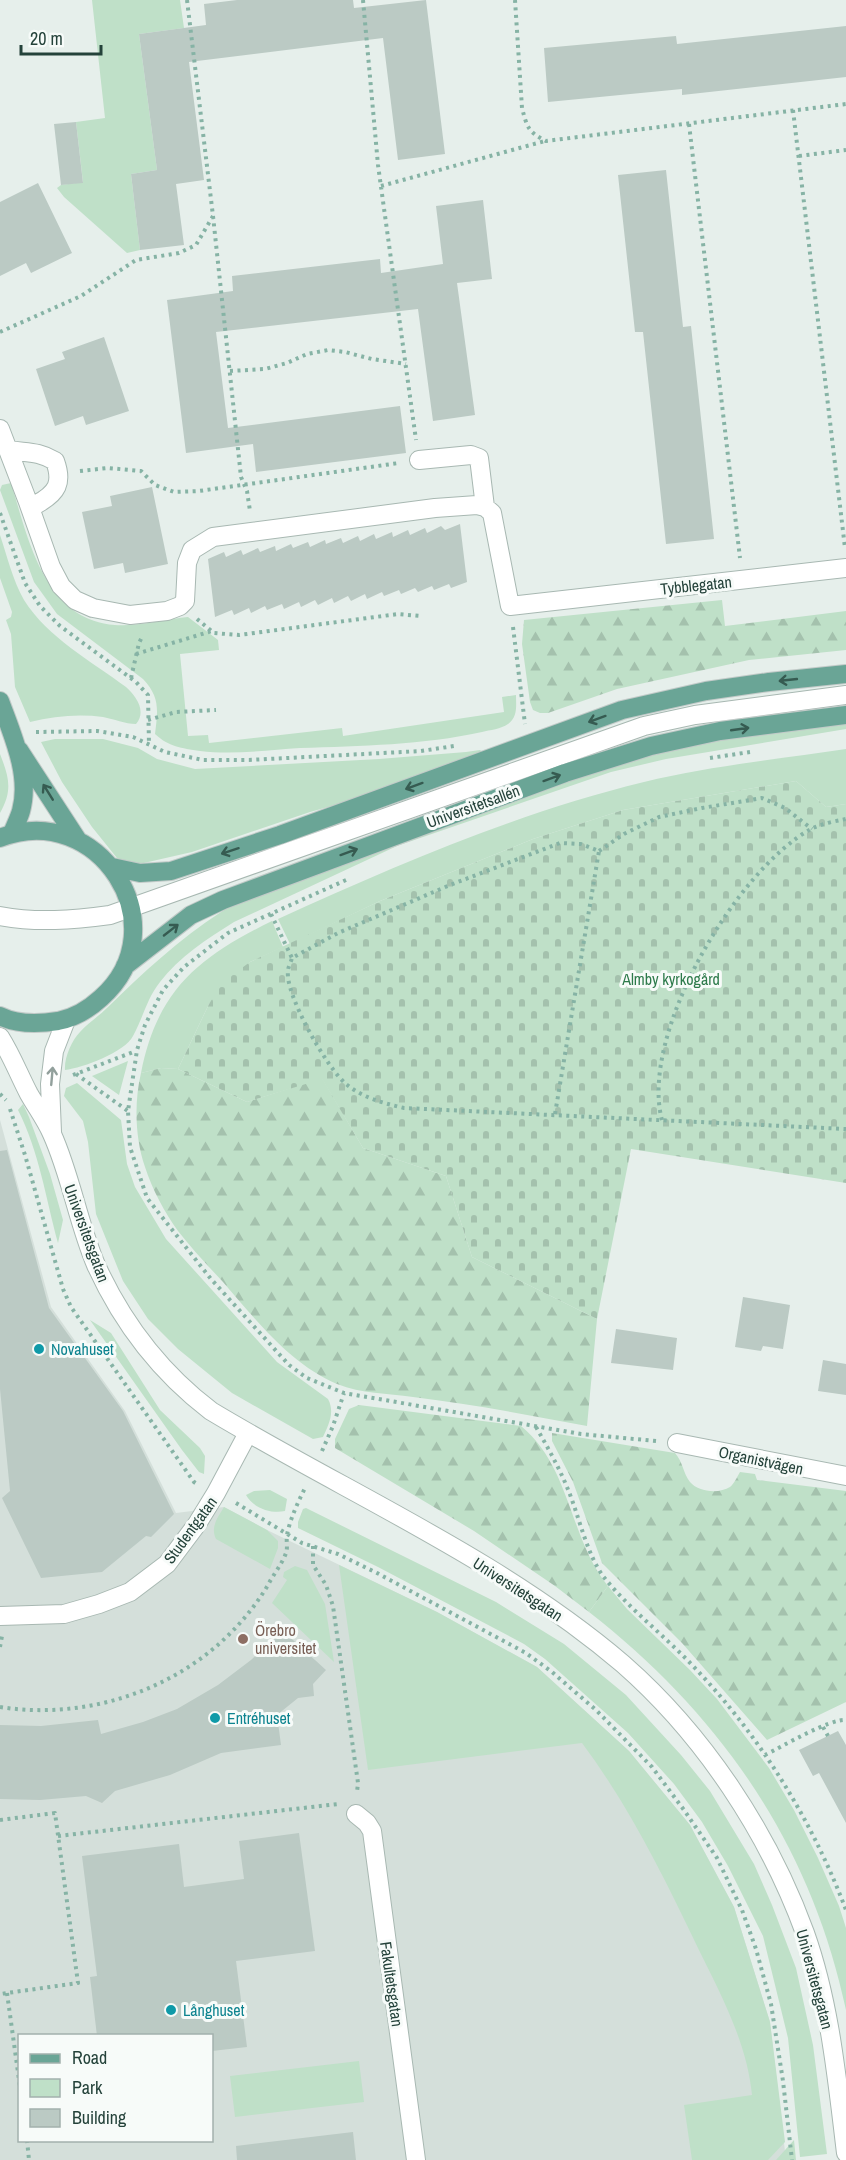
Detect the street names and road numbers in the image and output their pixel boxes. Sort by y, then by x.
street label: Tybblegatan [659,570,733,600]
street label: Universitetsallén [423,779,523,833]
street label: Universitetsgatan [59,1181,115,1285]
street label: Organistvägen [717,1440,805,1480]
street label: Studentgatan [158,1492,222,1568]
street label: Universitetsgatan [469,1552,567,1626]
street label: Universitetsgatan [791,1926,839,2032]
street label: Fakultetsgatan [375,1940,409,2028]

